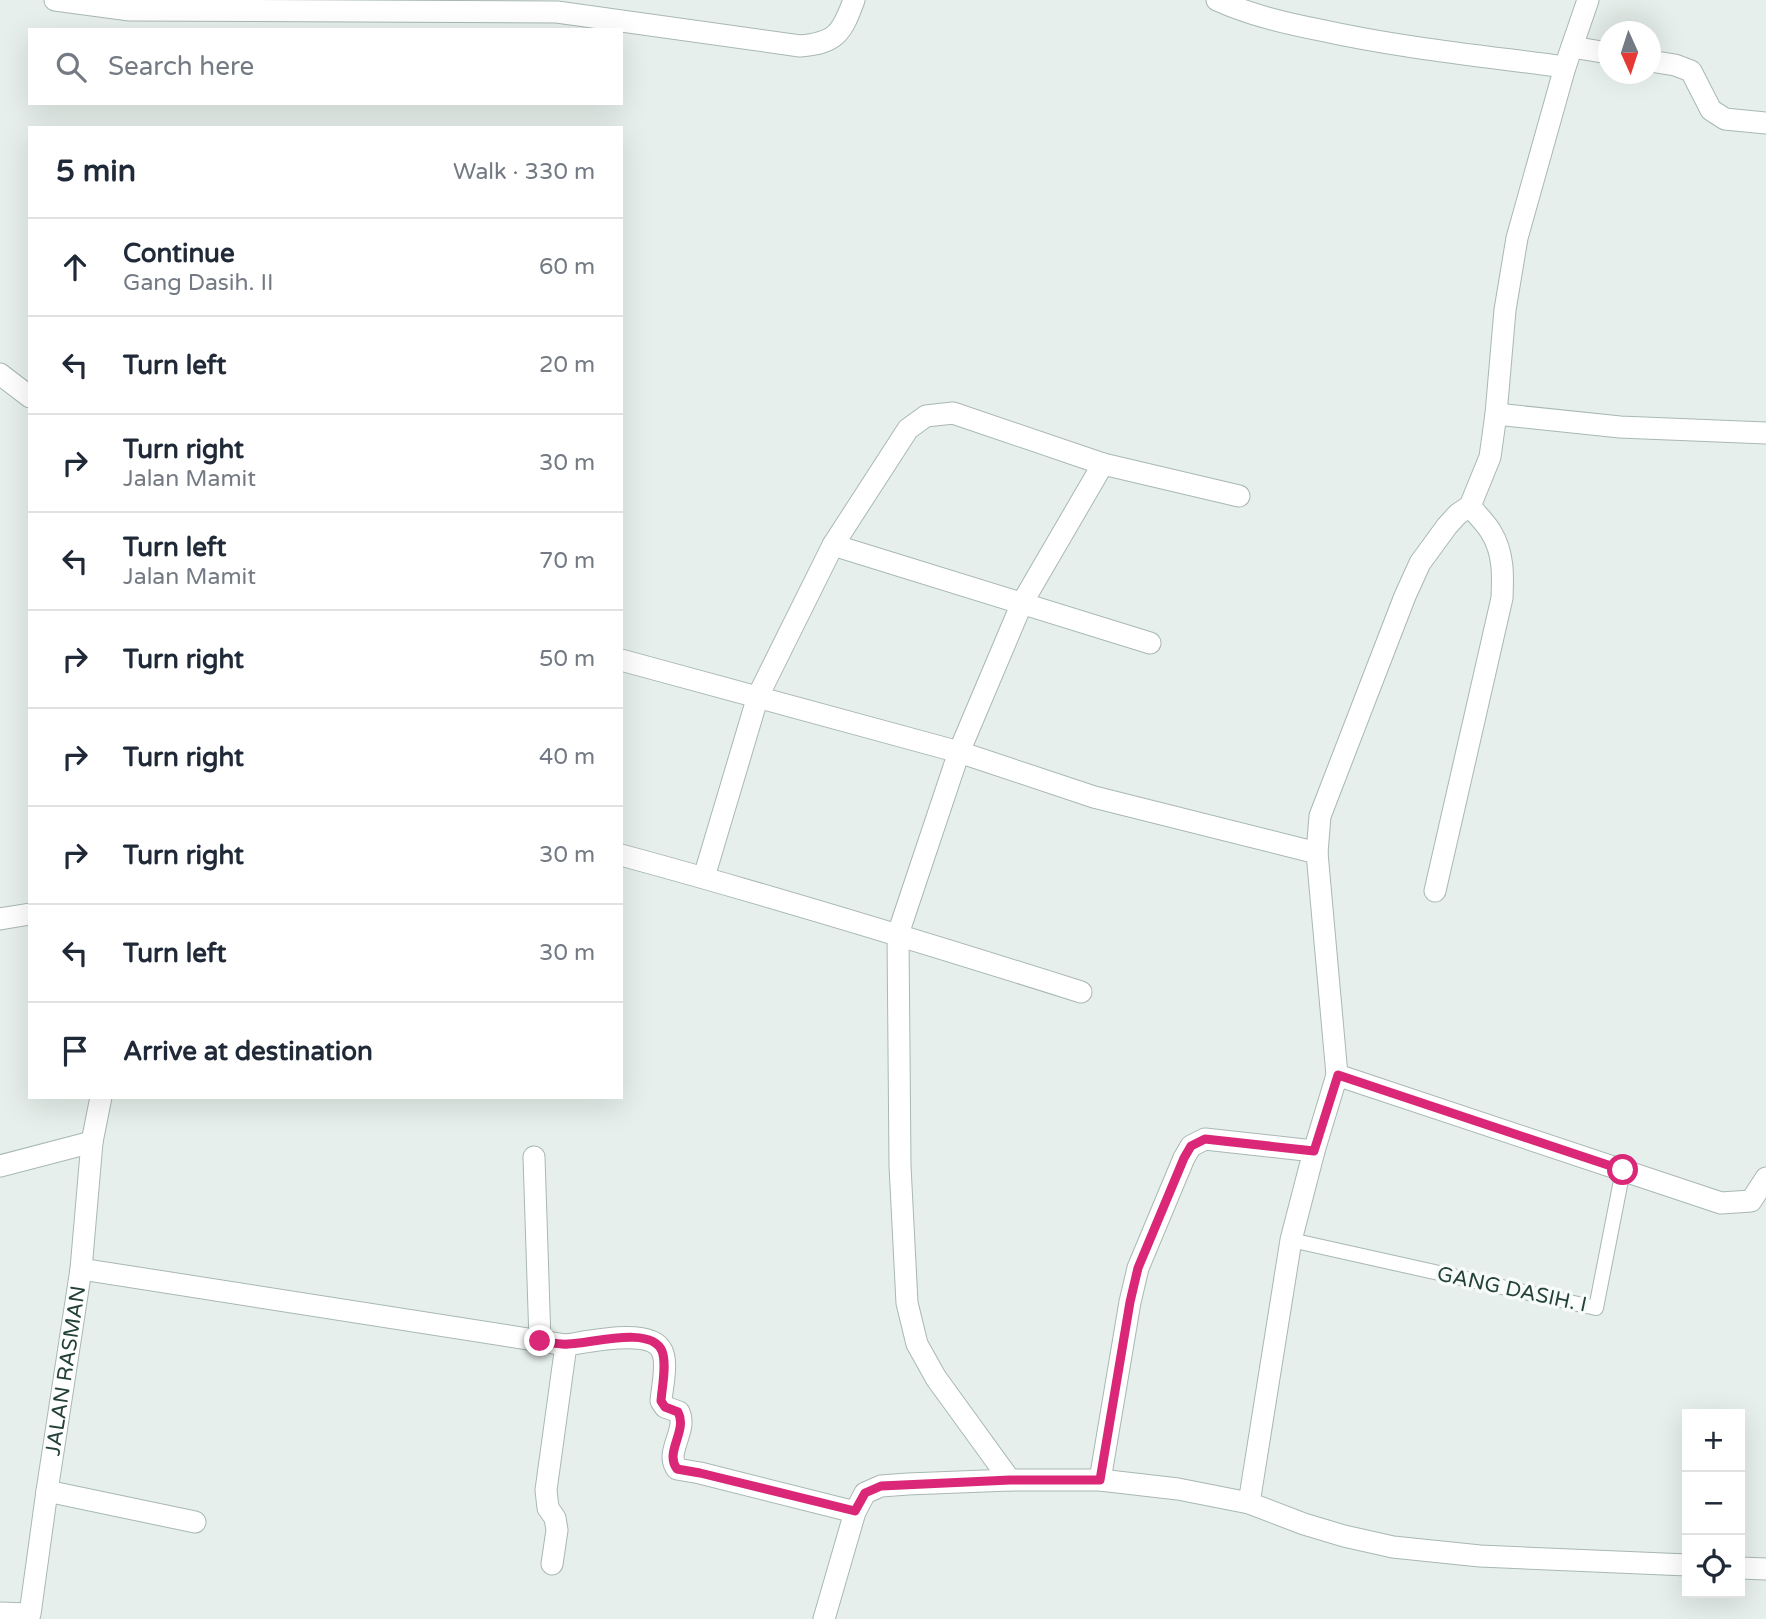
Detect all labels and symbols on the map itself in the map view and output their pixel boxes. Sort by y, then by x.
north arrow [1598,21,1661,84]
route start [1607,1154,1638,1185]
street label: GANG DASIH. I [1435,1261,1589,1318]
street label: JALAN RASMAN [41,1284,91,1457]
route end [524,1325,555,1356]

